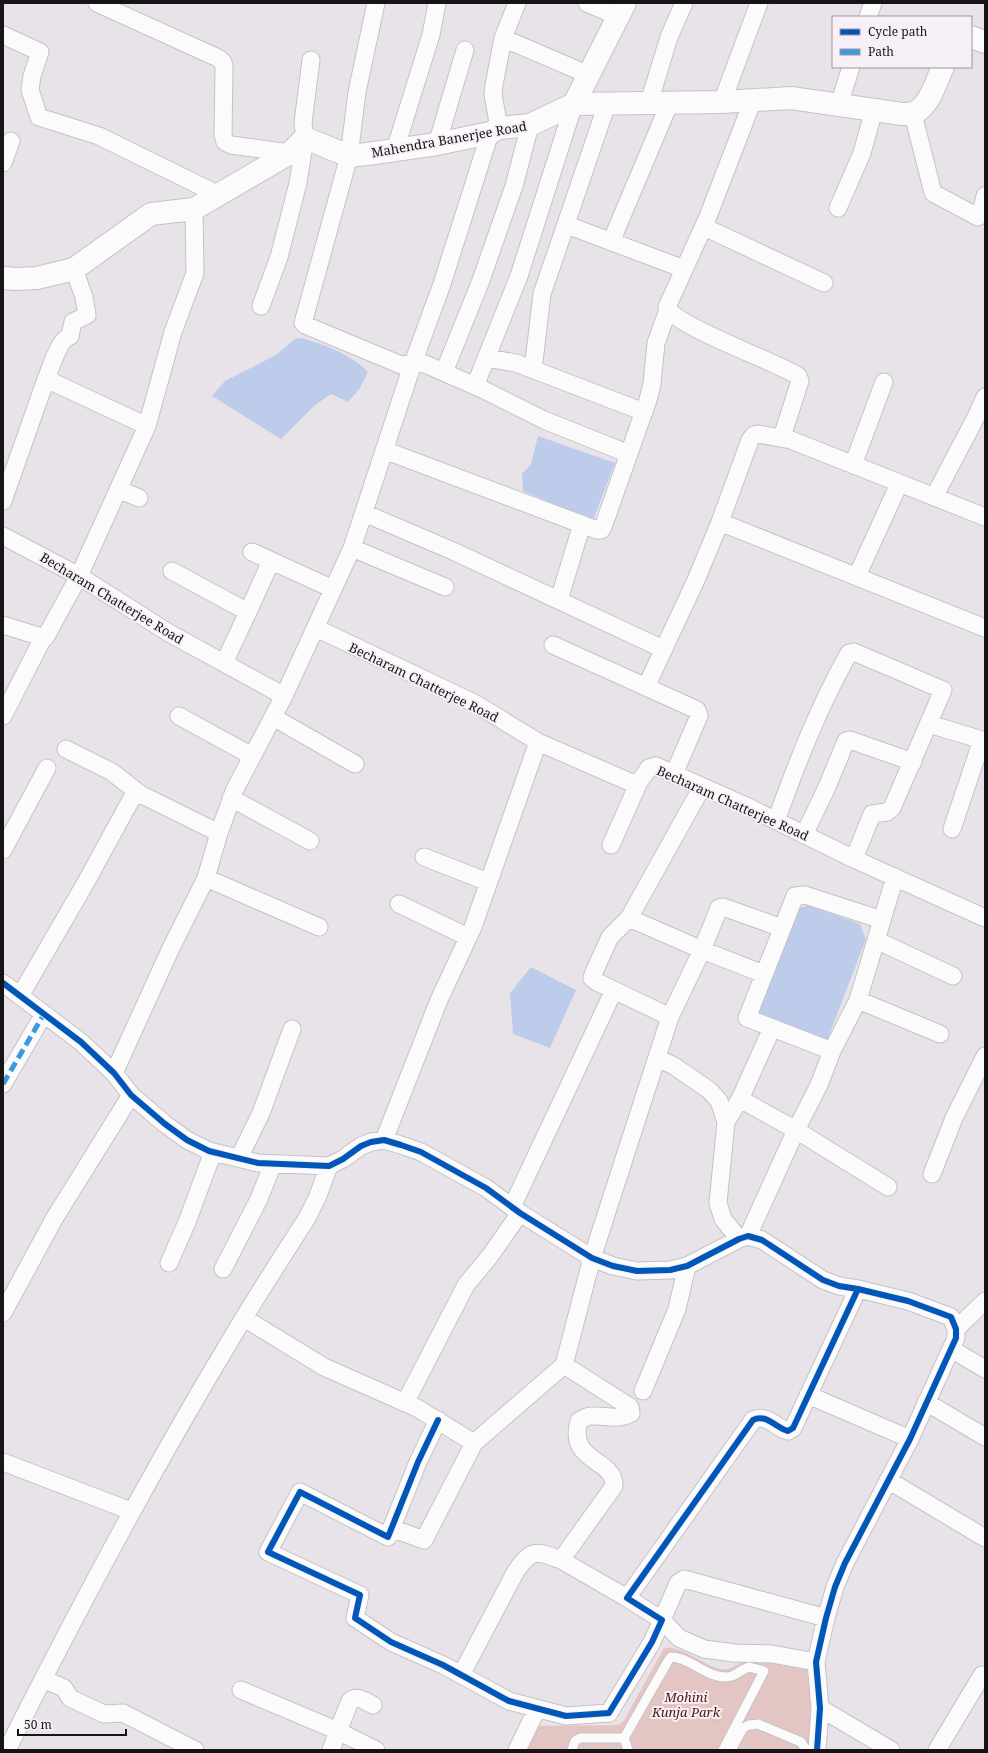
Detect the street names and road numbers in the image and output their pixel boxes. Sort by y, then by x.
street label: Mahendra Banerjee Road [370,116,528,162]
street label: Becharam Chatterjee Road [37,548,187,648]
street label: Becharam Chatterjee Road [346,638,502,726]
street label: Becharam Chatterjee Road [654,761,812,845]

